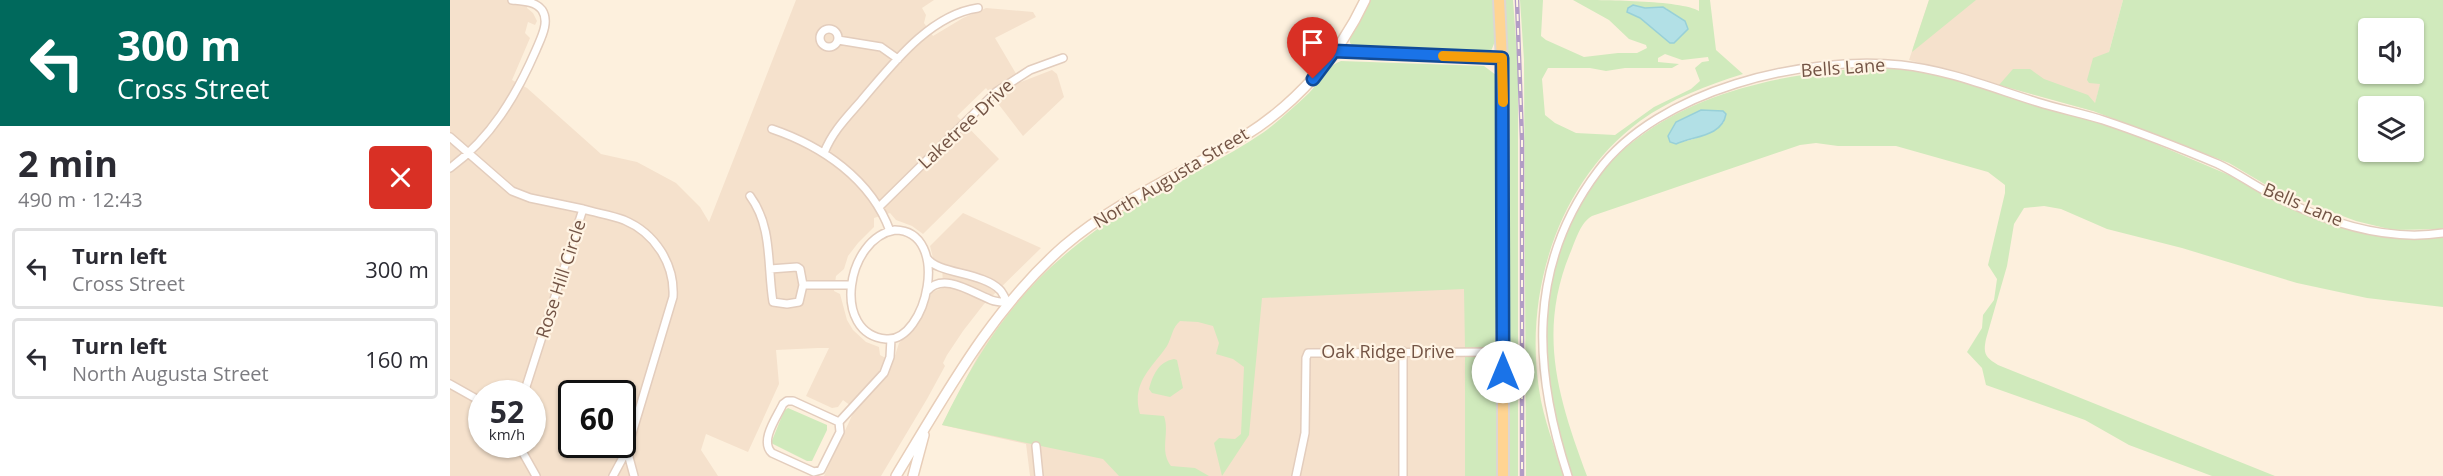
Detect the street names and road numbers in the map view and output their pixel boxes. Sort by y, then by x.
street label: Bells Lane [1800,52,1886,82]
street label: Laketree Drive [913,73,1018,174]
street label: North Augusta Street [1088,121,1253,233]
street label: Bells Lane [2260,177,2347,232]
street label: Rose Hill Circle [530,216,591,341]
street label: Oak Ridge Drive [1321,339,1455,363]

